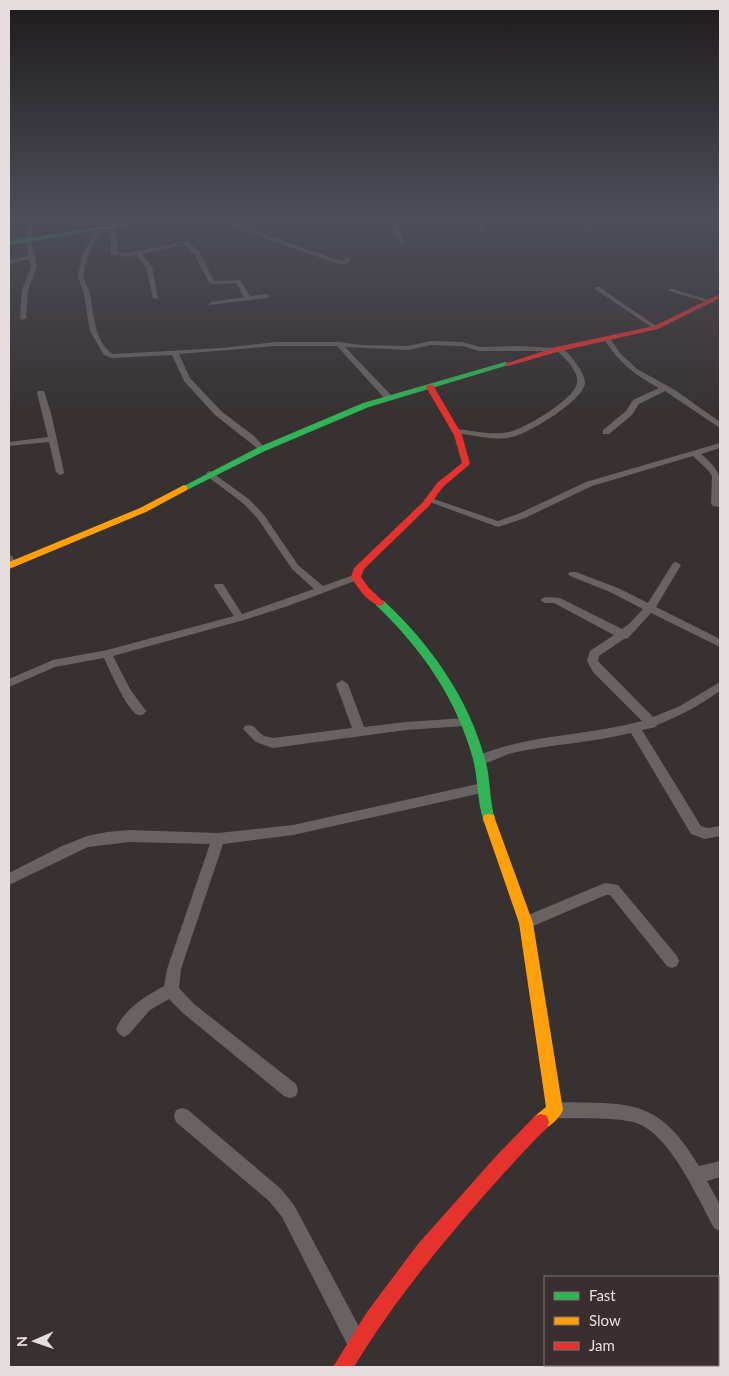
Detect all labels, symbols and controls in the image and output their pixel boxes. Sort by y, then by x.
legend [544,1276,719,1366]
text: Fast [589,1286,616,1304]
text: Slow [589,1311,621,1329]
north arrow [10,1316,60,1366]
text: N [13,1336,30,1347]
text: Jam [589,1336,615,1354]

